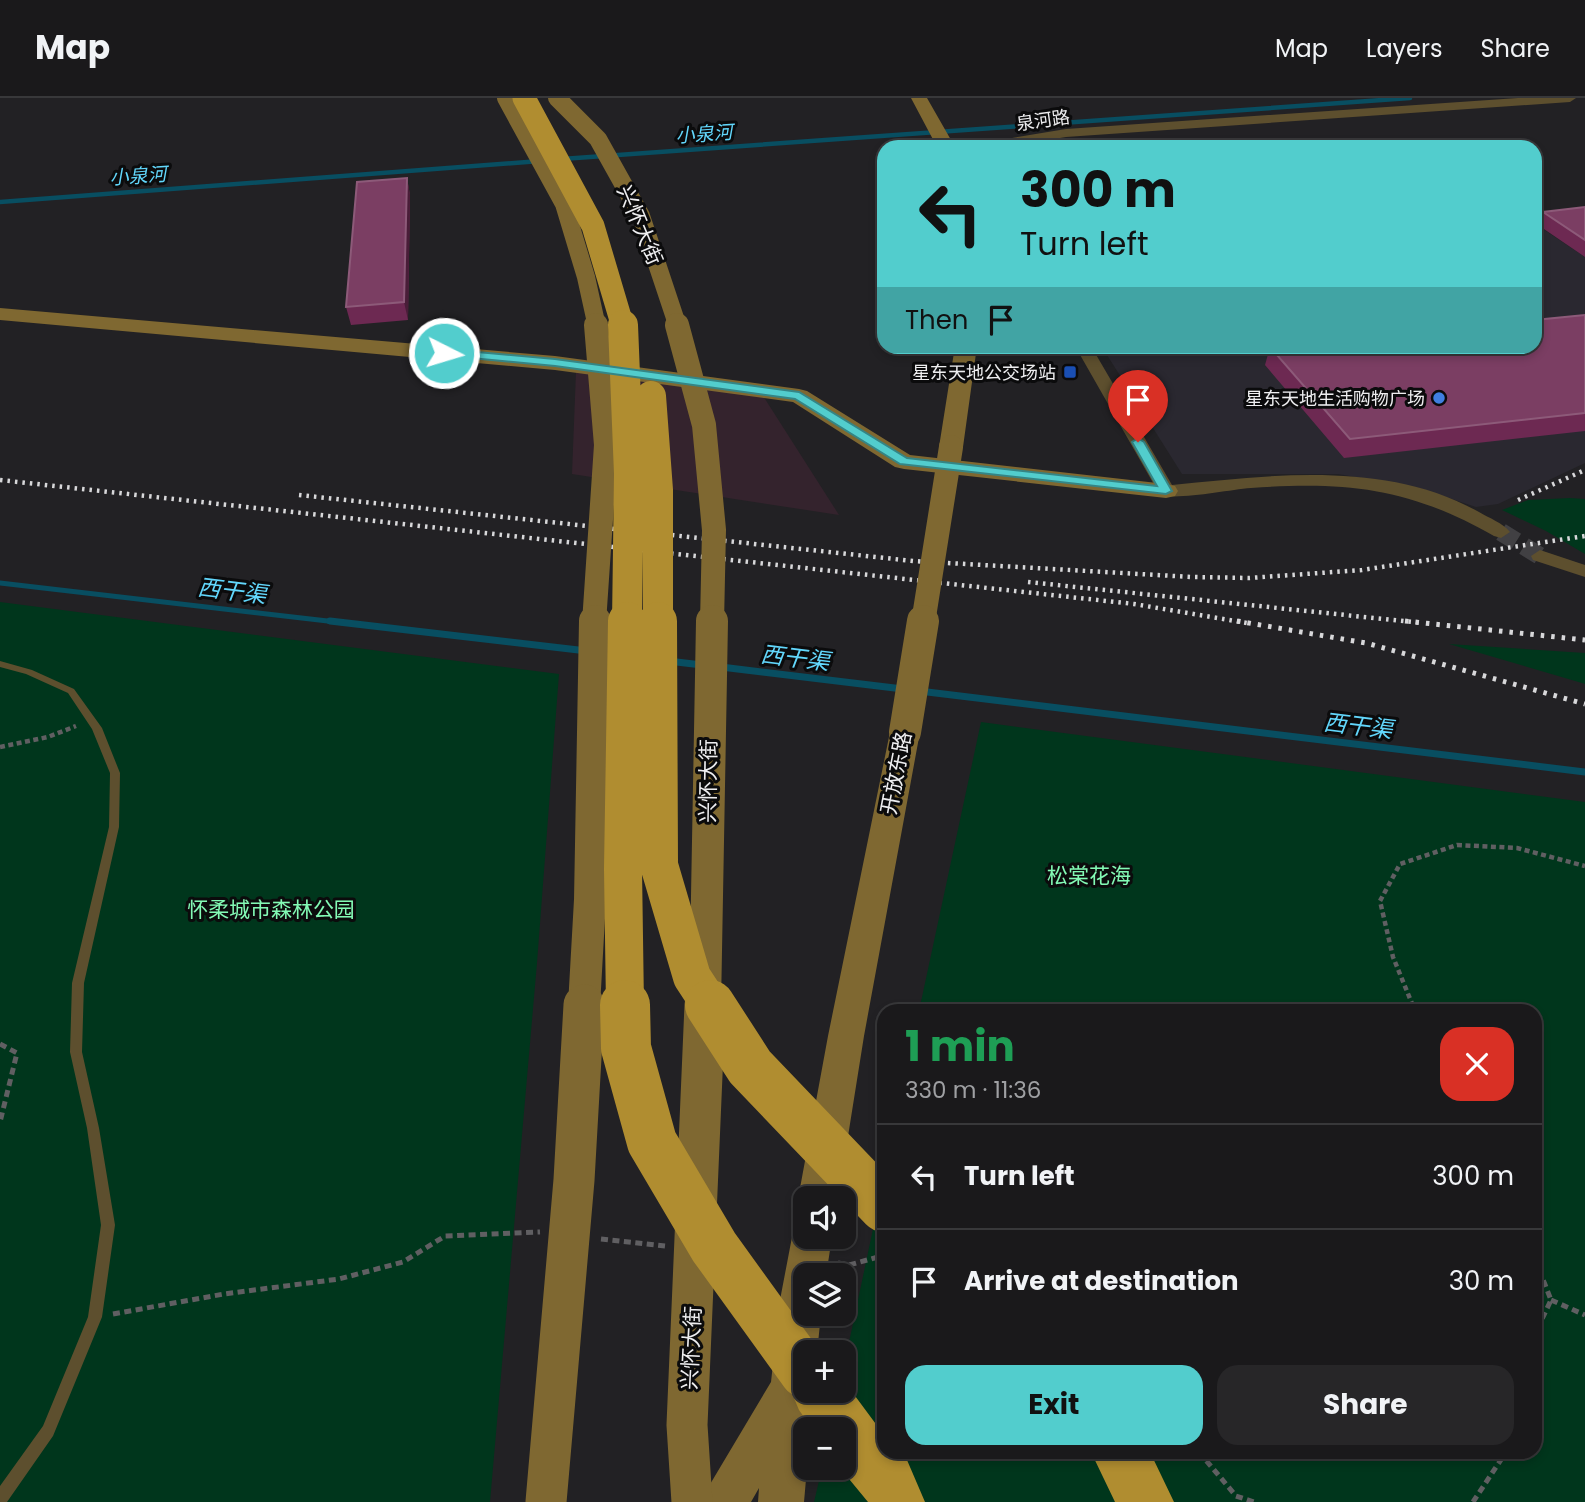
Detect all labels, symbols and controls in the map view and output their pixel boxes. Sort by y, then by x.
text: Map [35,24,110,71]
text: Map [1275,32,1328,65]
text: Layers [1366,32,1442,65]
text: Share [1480,32,1550,65]
street label: 泉河路 [1015,104,1071,136]
water label: 小泉河 [675,118,737,149]
text: 300 m [1020,156,1176,224]
water label: 小泉河 [109,160,171,191]
icon: left [905,168,996,259]
street label: 兴怀大街 [610,181,670,269]
text: Turn left [1020,221,1149,266]
icon: arrive [982,301,1020,339]
text: Then [905,302,968,338]
position arrow [407,316,481,390]
place label: 星东天地公交场站 [912,360,1056,385]
marker: 星东天地公交场站 [1062,364,1078,380]
pin [1108,370,1168,442]
icon: arrive [1119,381,1157,419]
place label: 星东天地生活购物广场 [1245,386,1425,411]
marker: 星东天地生活购物广场 [1431,390,1447,406]
water label: 西干渠 [196,571,271,611]
water label: 西干渠 [759,638,834,678]
water label: 西干渠 [1322,706,1397,746]
street label: 开放东路 [874,729,918,817]
street label: 兴怀大街 [693,739,723,823]
park label: 松棠花海 [1047,861,1131,890]
park label: 怀柔城市森林公园 [187,895,355,924]
text: 1 min [905,1017,1015,1076]
button: close [1440,1027,1514,1101]
text: 330 m · 11:36 [905,1074,1041,1106]
icon: left [905,1158,943,1196]
text: Turn left [964,1158,1075,1194]
text: 300 m [1432,1158,1514,1194]
map controls [793,1186,856,1480]
button: sound [793,1186,856,1249]
button: layers [793,1263,856,1326]
icon: arrive [905,1263,943,1301]
text: Arrive at destination [964,1263,1239,1299]
text: 30 m [1449,1263,1514,1299]
street label: 兴怀大街 [674,1305,708,1391]
button: + [793,1340,856,1403]
button: Exit [905,1365,1203,1445]
button: Share [1217,1365,1514,1445]
button: − [793,1417,856,1480]

